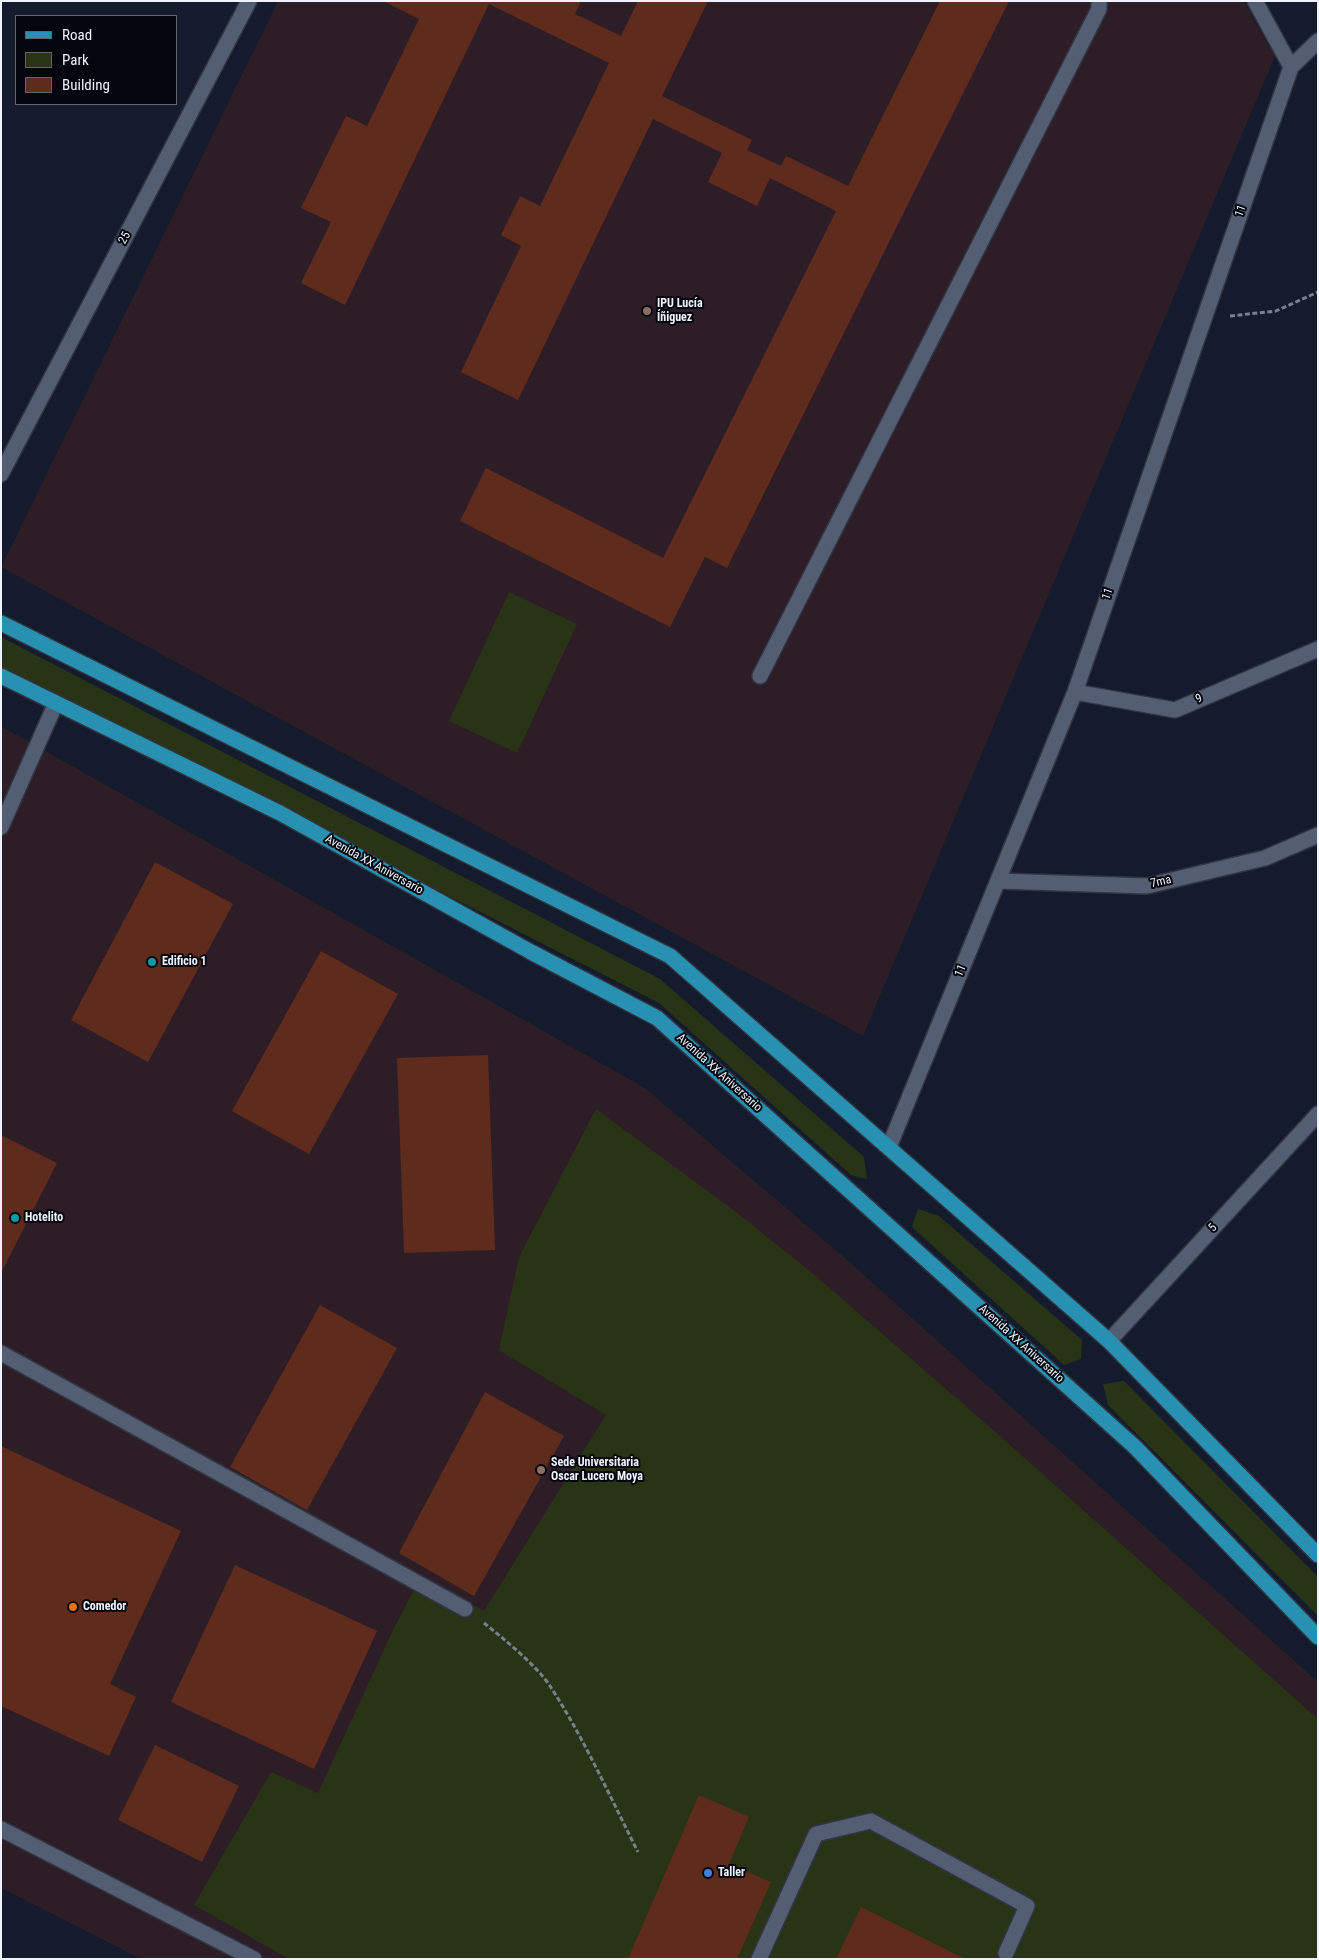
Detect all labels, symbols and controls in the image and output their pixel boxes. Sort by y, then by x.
legend [15,15,178,105]
text: Road [62,26,92,44]
text: Park [62,51,89,69]
text: Building [62,76,110,94]
street label: 11 [1232,203,1250,219]
street label: 25 [116,229,134,247]
place label: IPU Lucía Íñiguez [657,297,703,325]
marker: IPU Lucía Íñiguez [641,305,653,317]
street label: 11 [1099,586,1117,602]
street label: 9 [1193,691,1205,707]
street label: Avenida XX Aniversario [322,832,426,898]
street label: 7ma [1149,873,1173,891]
place label: Edificio 1 [162,955,207,969]
marker: Edificio 1 [146,956,158,968]
street label: 11 [952,963,970,979]
street label: Avenida XX Aniversario [673,1031,765,1115]
place label: Hotelito [25,1211,63,1225]
marker: Hotelito [9,1212,21,1224]
street label: 5 [1206,1221,1220,1235]
street label: Avenida XX Aniversario [975,1302,1067,1386]
place label: Sede Universitaria Oscar Lucero Moya [551,1456,643,1484]
marker: Sede Universitaria Oscar Lucero Moya [535,1464,547,1476]
place label: Comedor [83,1600,126,1614]
marker: Comedor [67,1601,79,1613]
place label: Taller [718,1866,745,1880]
marker: Taller [702,1867,714,1879]

